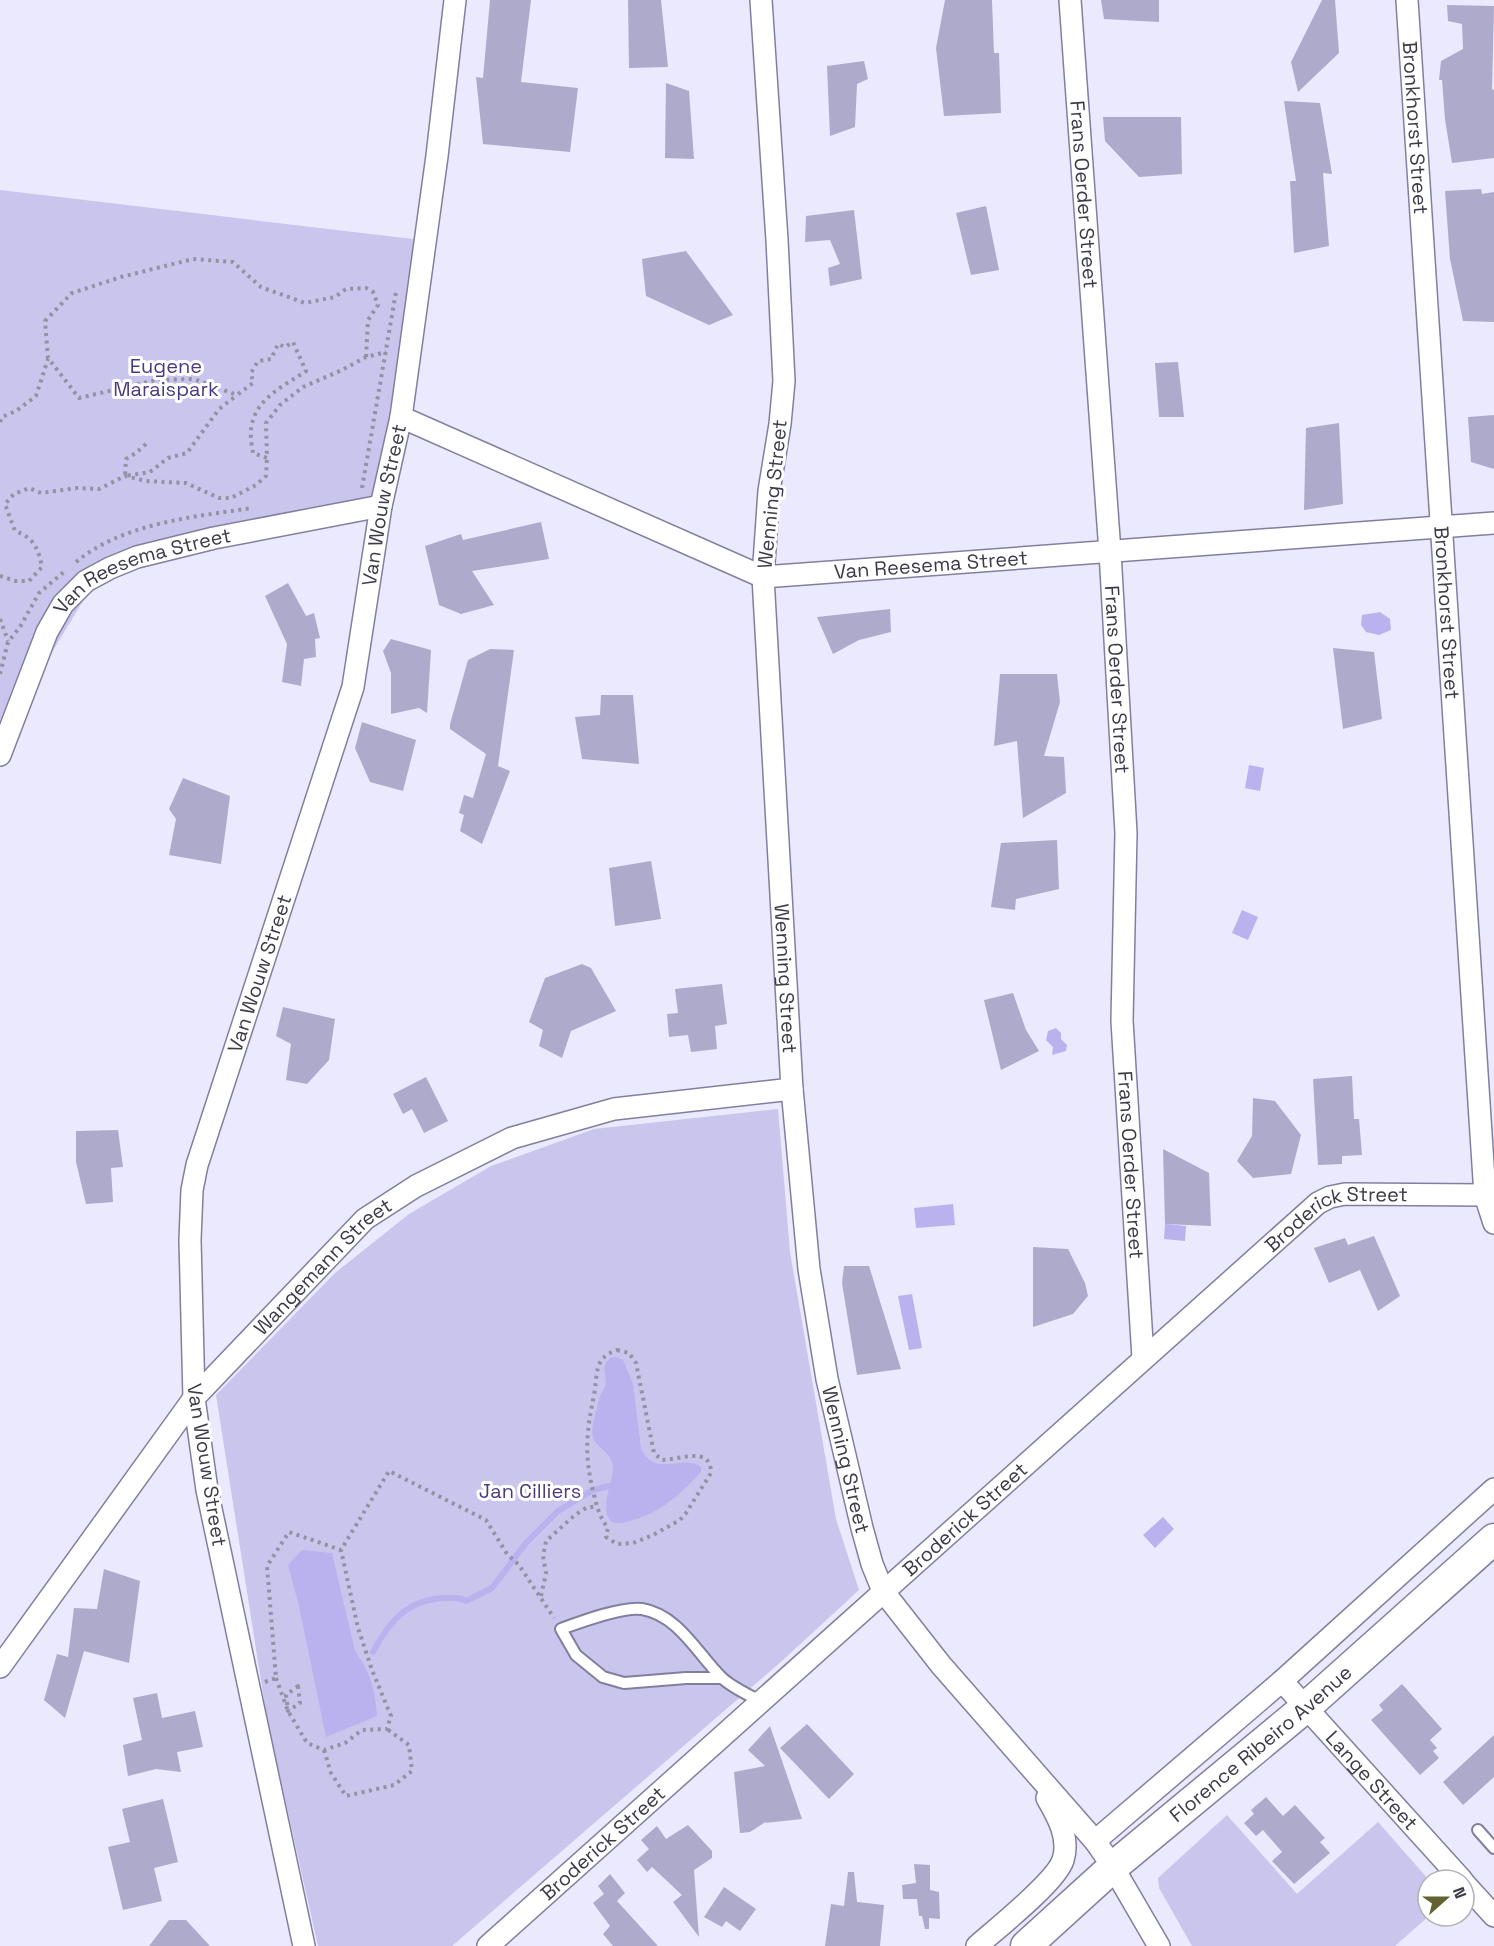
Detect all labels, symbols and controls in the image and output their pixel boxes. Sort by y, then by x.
street label: Bronkhorst Street [1397,40,1434,215]
street label: Frans Oerder Street [1064,100,1104,289]
park label: Eugene Maraispark [113,353,219,402]
street label: Wenning Street [751,418,793,570]
street label: Van Wouw Street [356,422,412,588]
street label: Van Reesema Street [47,522,233,618]
street label: Bronkhorst Street [1428,525,1466,700]
street label: Van Reesema Street [833,544,1029,585]
street label: Frans Oerder Street [1099,585,1136,774]
street label: Van Wouw Street [222,891,297,1056]
street label: Wenning Street [769,903,803,1054]
street label: Frans Oerder Street [1112,1070,1150,1260]
street label: Broderick Street [1259,1181,1408,1258]
street label: Wangemann Street [248,1192,397,1341]
street label: Van Wouw Street [181,1382,233,1548]
street label: Wenning Street [816,1384,876,1536]
street label: Broderick Street [897,1456,1033,1582]
park label: Jan Cilliers [479,1478,581,1504]
street label: Florence Ribeiro Avenue [1164,1659,1357,1828]
street label: Lange Street [1320,1725,1424,1836]
street label: Broderick Street [535,1781,671,1906]
north arrow [1416,1868,1476,1928]
text: N [1448,1884,1471,1902]

